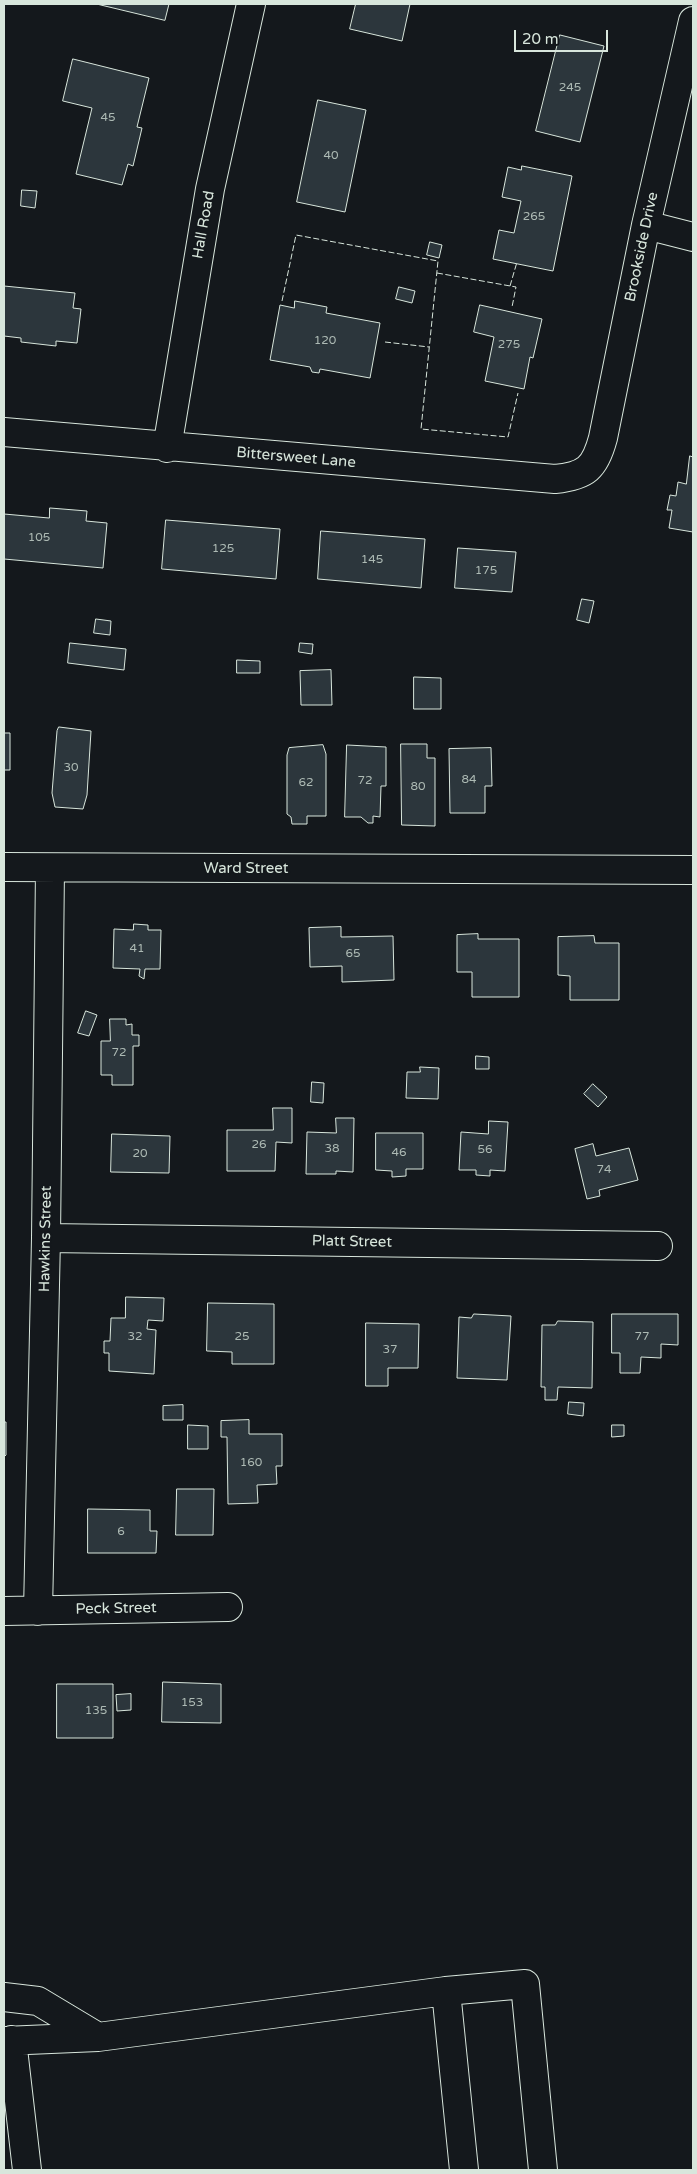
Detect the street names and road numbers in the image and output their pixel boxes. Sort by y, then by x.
street label: Hall Road [189,190,219,260]
street label: Brookside Drive [622,190,662,304]
street label: Bittersweet Lane [236,444,356,472]
street label: Ward Street [204,860,288,878]
street label: Hawkins Street [36,1186,56,1292]
street label: Platt Street [312,1232,392,1252]
street label: Peck Street [75,1599,157,1619]

